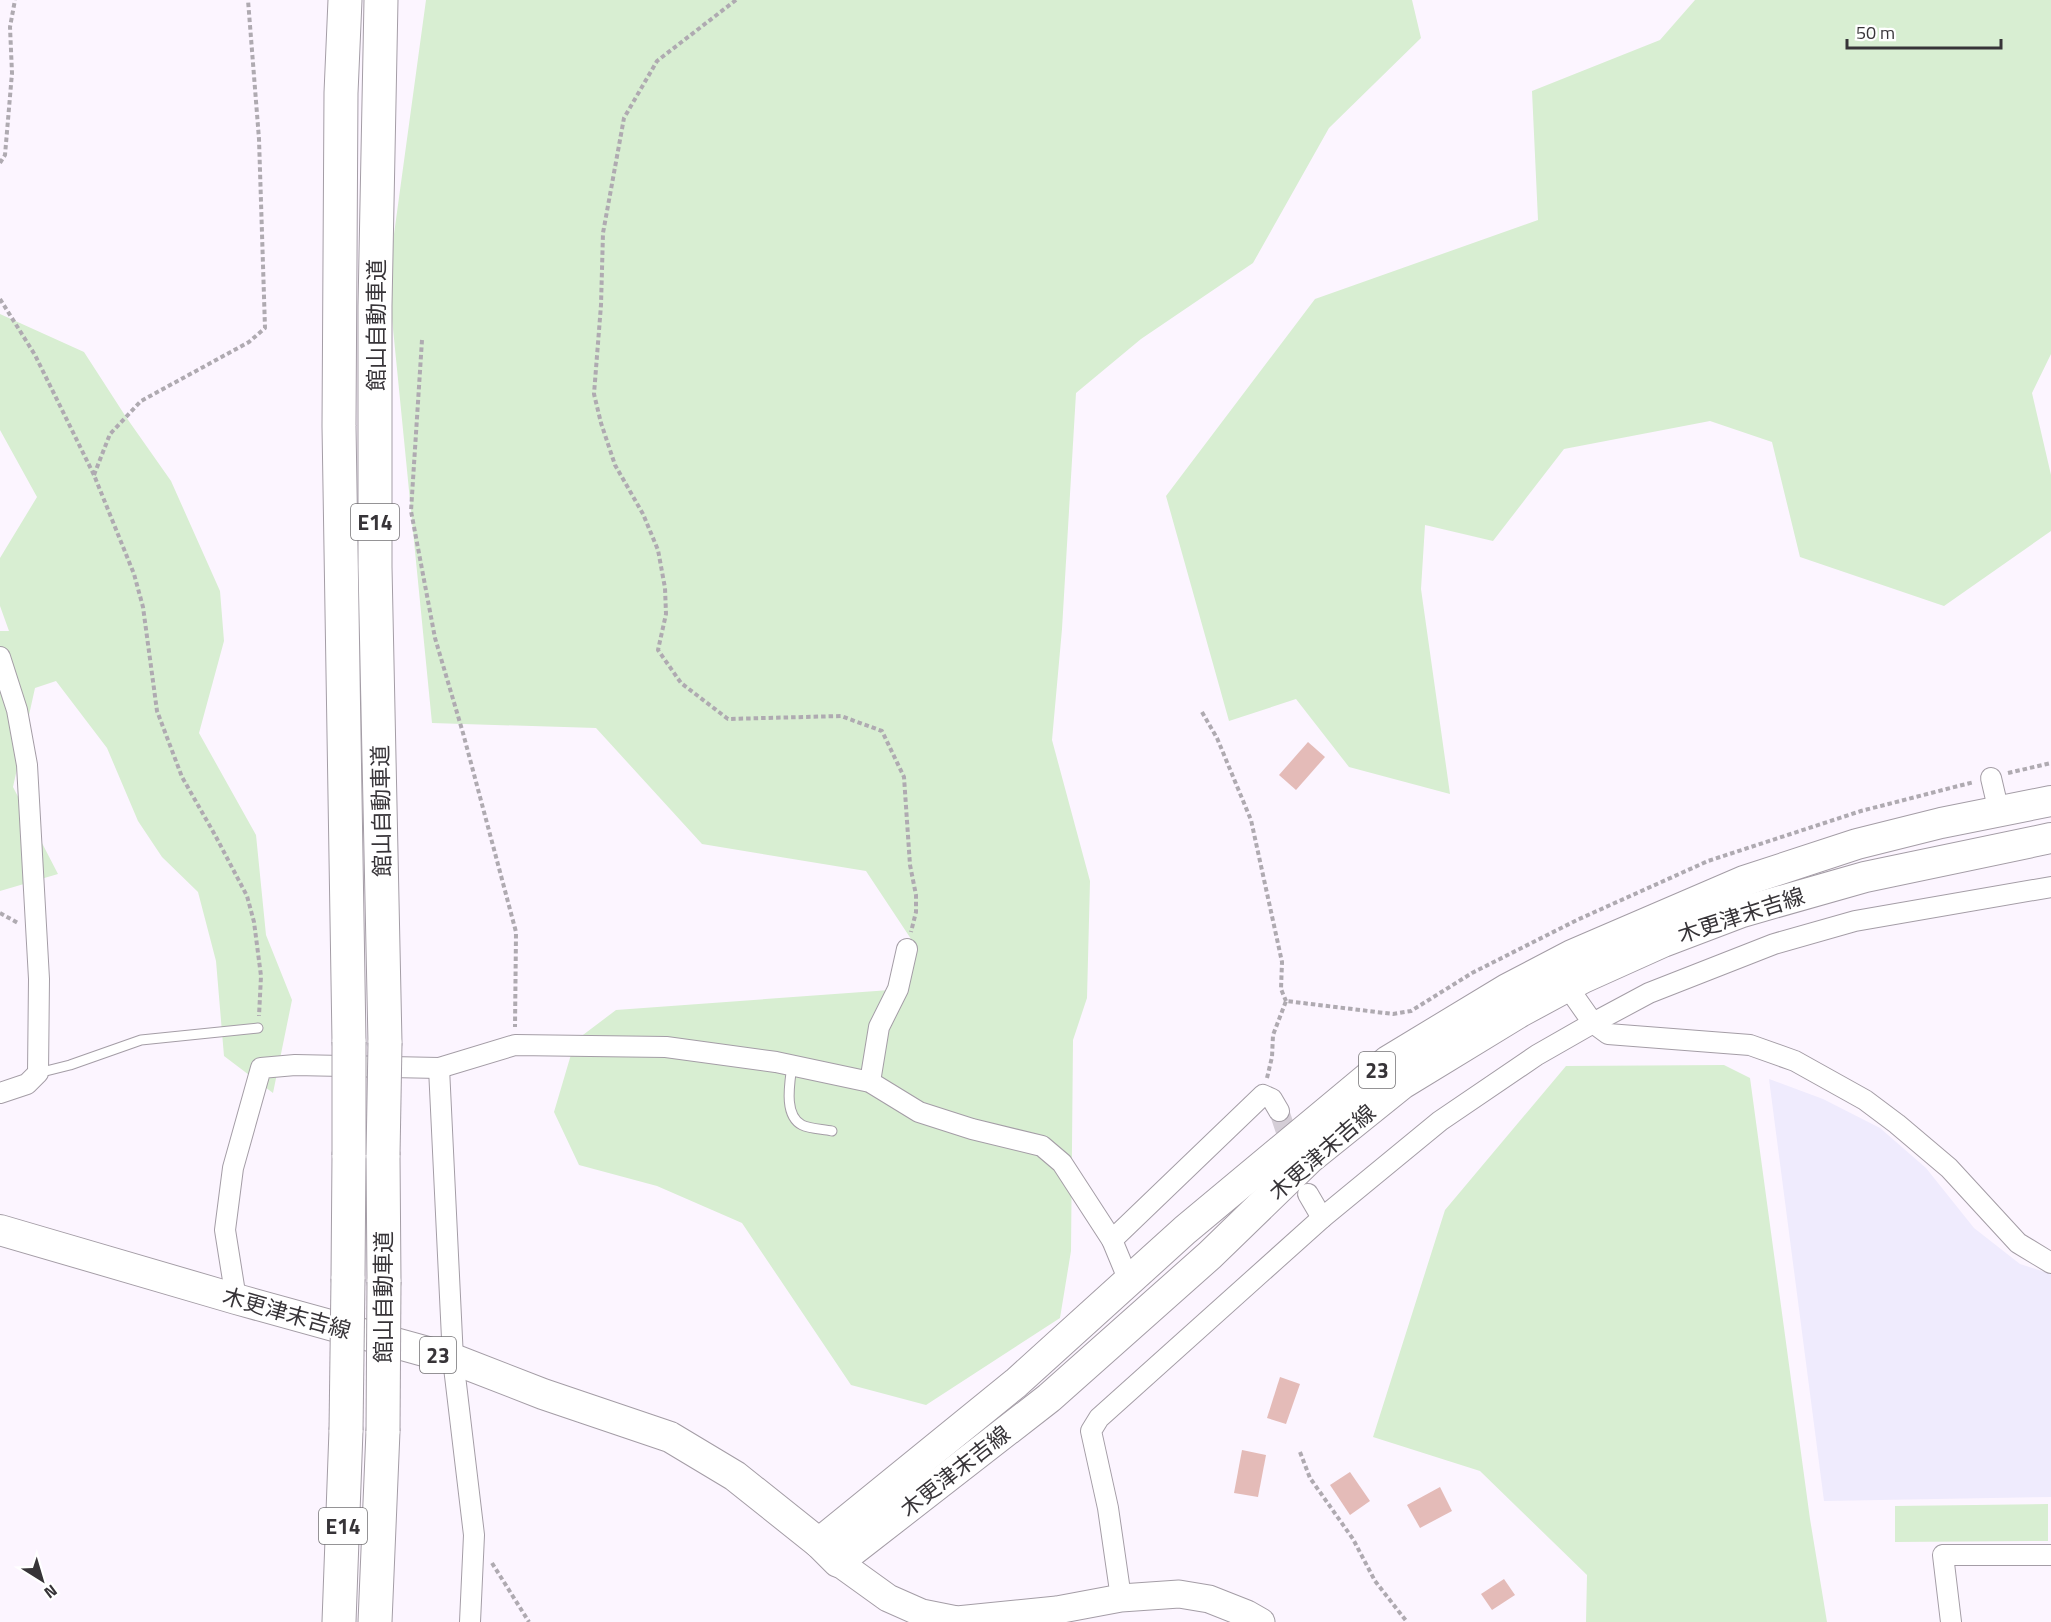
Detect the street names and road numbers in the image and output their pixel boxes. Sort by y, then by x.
street label: 館山自動車道 [359,259,393,391]
road number: E14 [351,504,399,540]
street label: 館山自動車道 [363,745,399,877]
street label: 木更津末吉線 [1673,878,1809,952]
road number: 23 [1359,1052,1395,1088]
street label: 木更津末吉線 [1261,1096,1383,1208]
street label: 館山自動車道 [366,1231,400,1363]
street label: 木更津末吉線 [219,1278,355,1348]
road number: 23 [420,1337,456,1373]
street label: 木更津末吉線 [893,1417,1017,1525]
road number: E14 [319,1508,367,1544]

